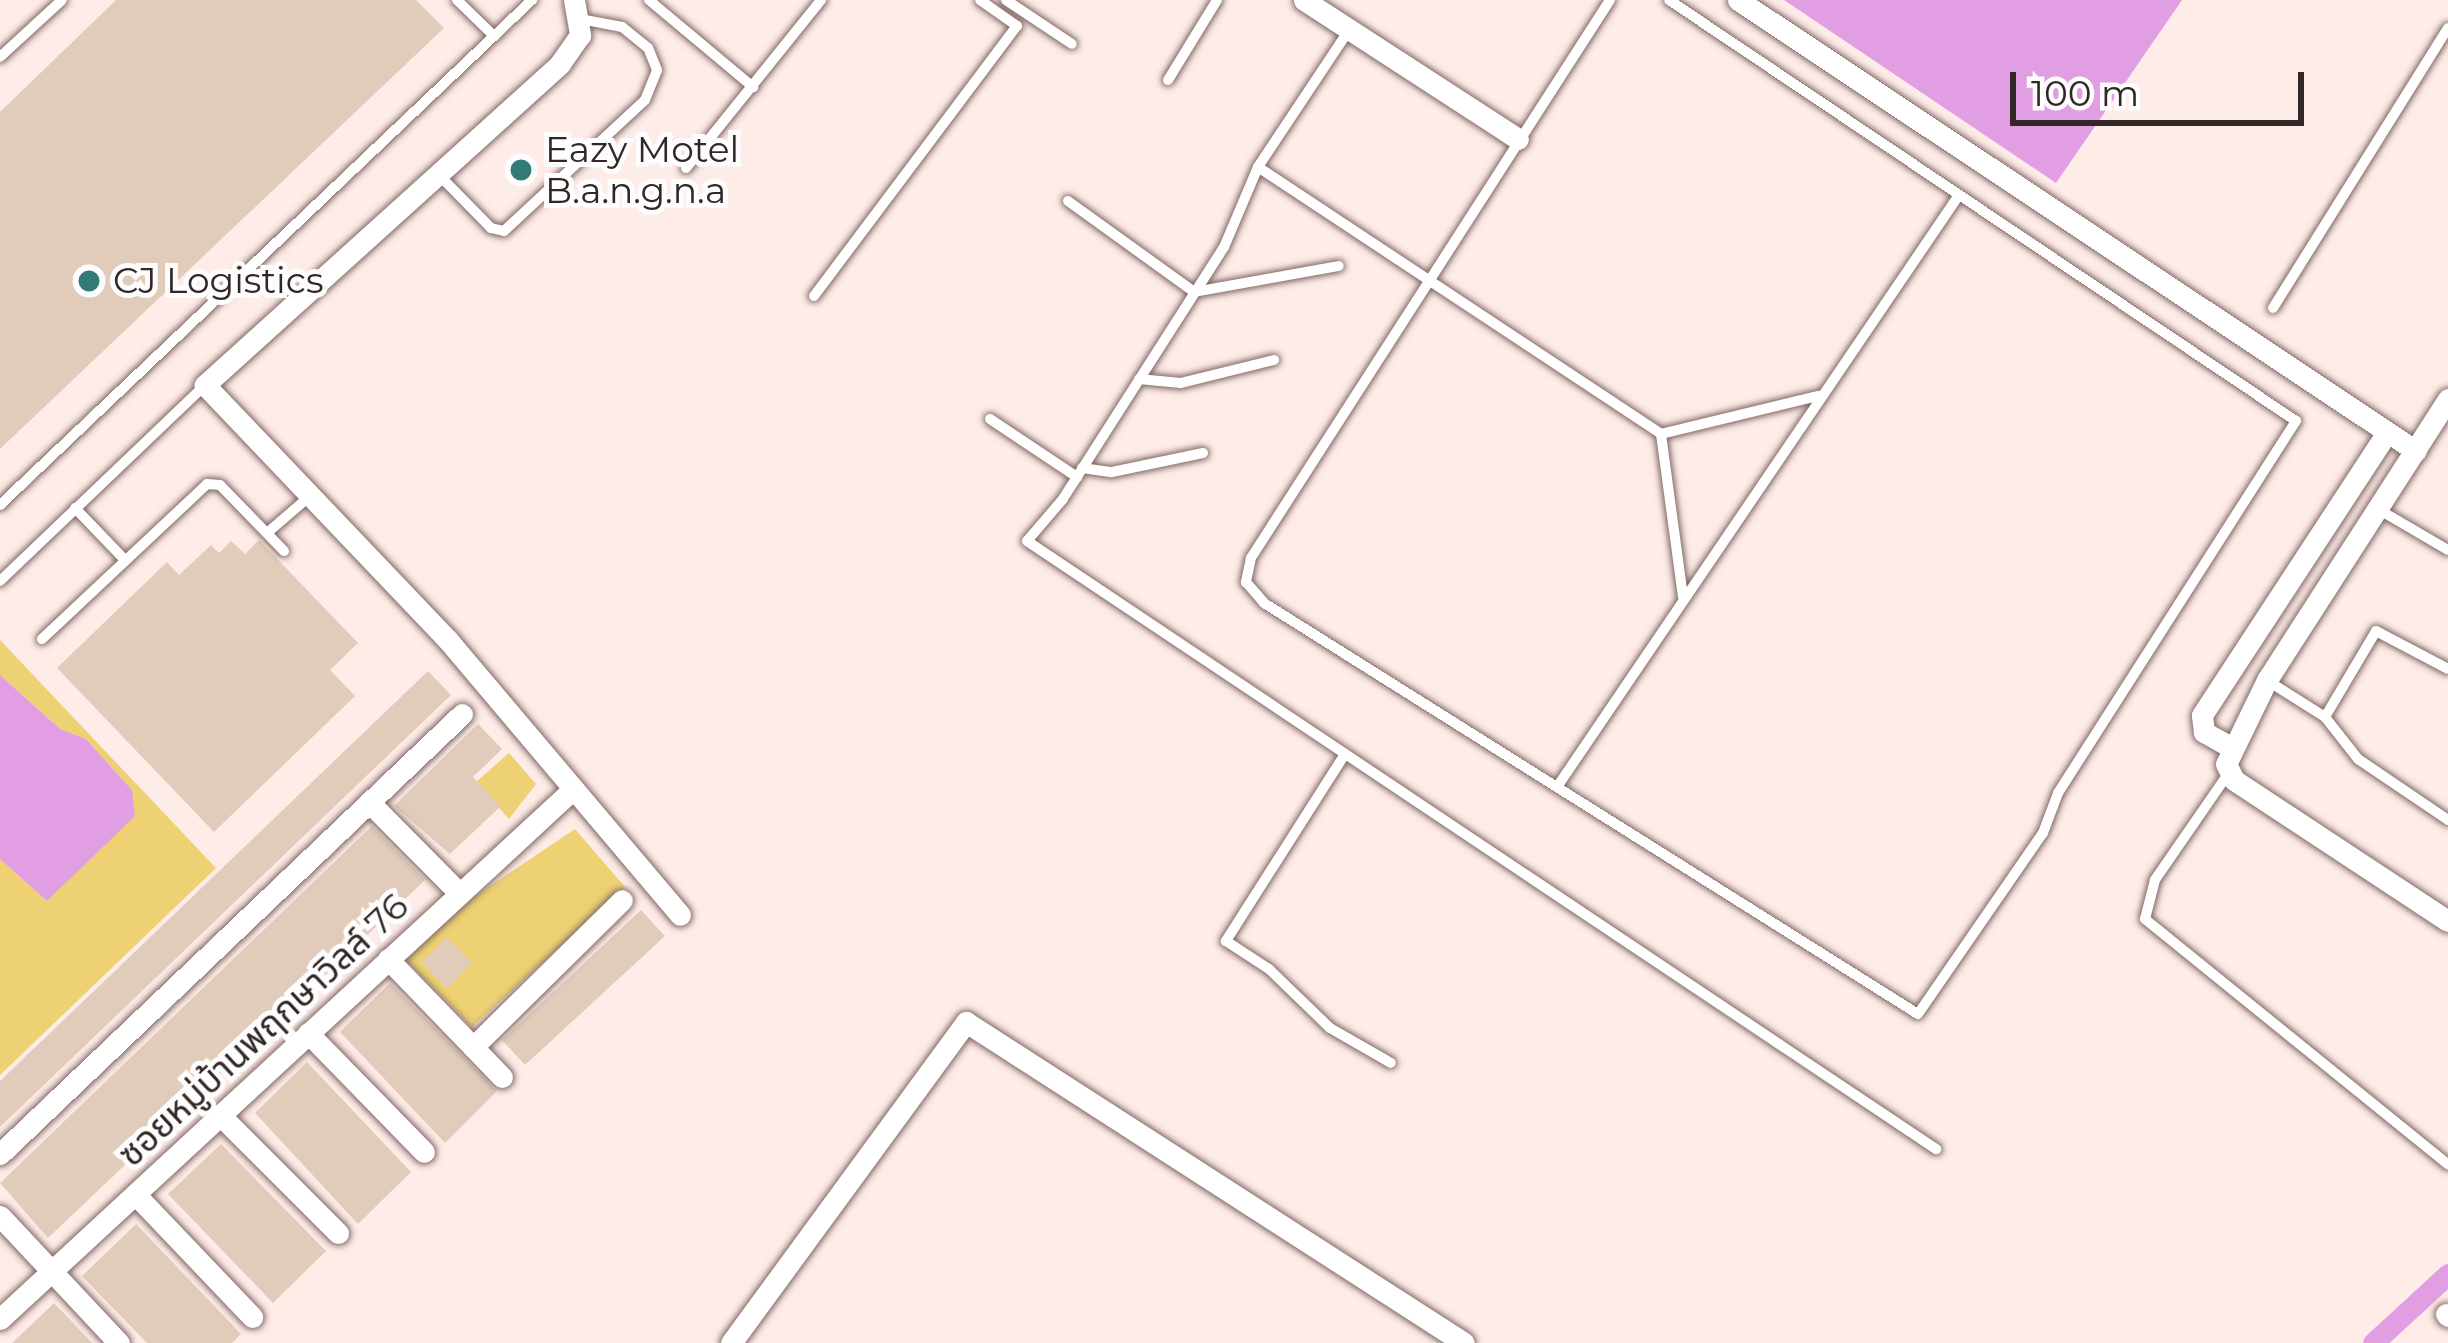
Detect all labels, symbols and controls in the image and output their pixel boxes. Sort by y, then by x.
scale bar [2016,48,2310,122]
text: 100 m [2031,71,2139,115]
place label: Eazy Motel B.a.n.g.n.a [545,127,739,212]
marker: Eazy Motel B.a.n.g.n.a [508,157,534,183]
place label: CJ Logistics [113,259,324,303]
marker: CJ Logistics [76,268,102,294]
street label: ซอยหมู่บ้านพฤกษาวิลล์ 76 [109,885,417,1175]

